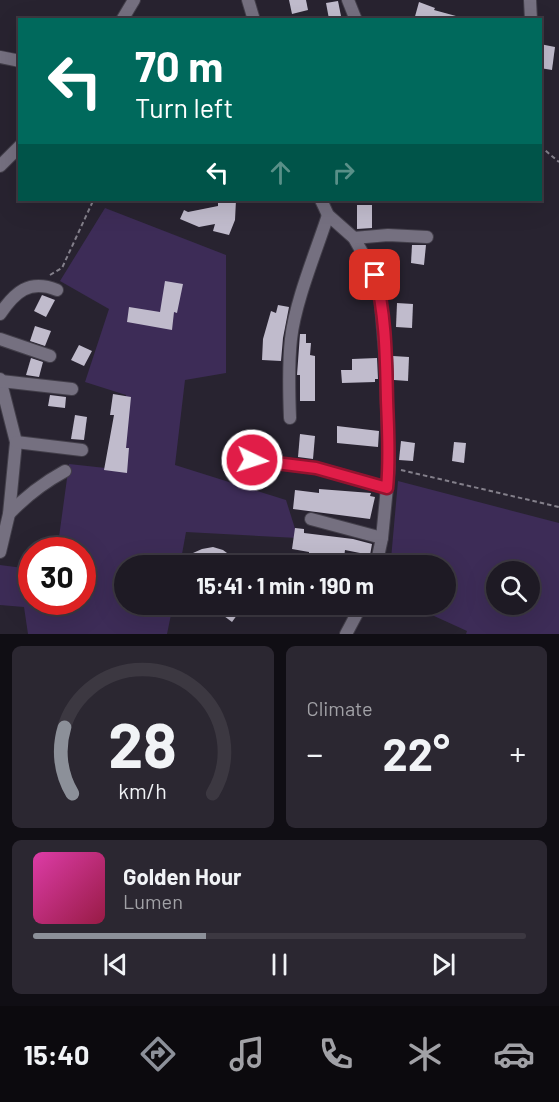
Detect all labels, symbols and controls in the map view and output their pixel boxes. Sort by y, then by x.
text: 70 m [135,40,223,90]
icon: left [36,42,114,120]
text: Turn left [135,91,233,123]
icon: left [201,156,234,189]
icon: ahead [264,156,297,189]
icon: right [327,156,360,189]
pin [349,249,400,300]
icon: arrive [358,258,391,291]
position arrow [220,428,284,492]
speed limit sign: 30 [18,537,96,615]
map controls [486,561,540,615]
button: search [486,561,540,615]
text: 15:41 · 1 min · 190 m [196,572,374,598]
text: Climate [307,696,373,720]
text: 28 [108,706,177,780]
text: 22° [383,726,450,780]
text: − [307,733,323,773]
text: + [509,733,526,773]
text: km/h [118,778,167,803]
text: Golden Hour [123,863,241,889]
text: Lumen [123,889,183,913]
icon: previous [99,948,132,981]
icon: pause [263,948,296,981]
icon: next [427,948,460,981]
icon: directions [137,1033,179,1075]
icon: music [226,1033,268,1075]
icon: phone [315,1033,357,1075]
icon: climate [404,1033,446,1075]
icon: car [493,1033,535,1075]
text: 15:40 [24,1038,89,1070]

